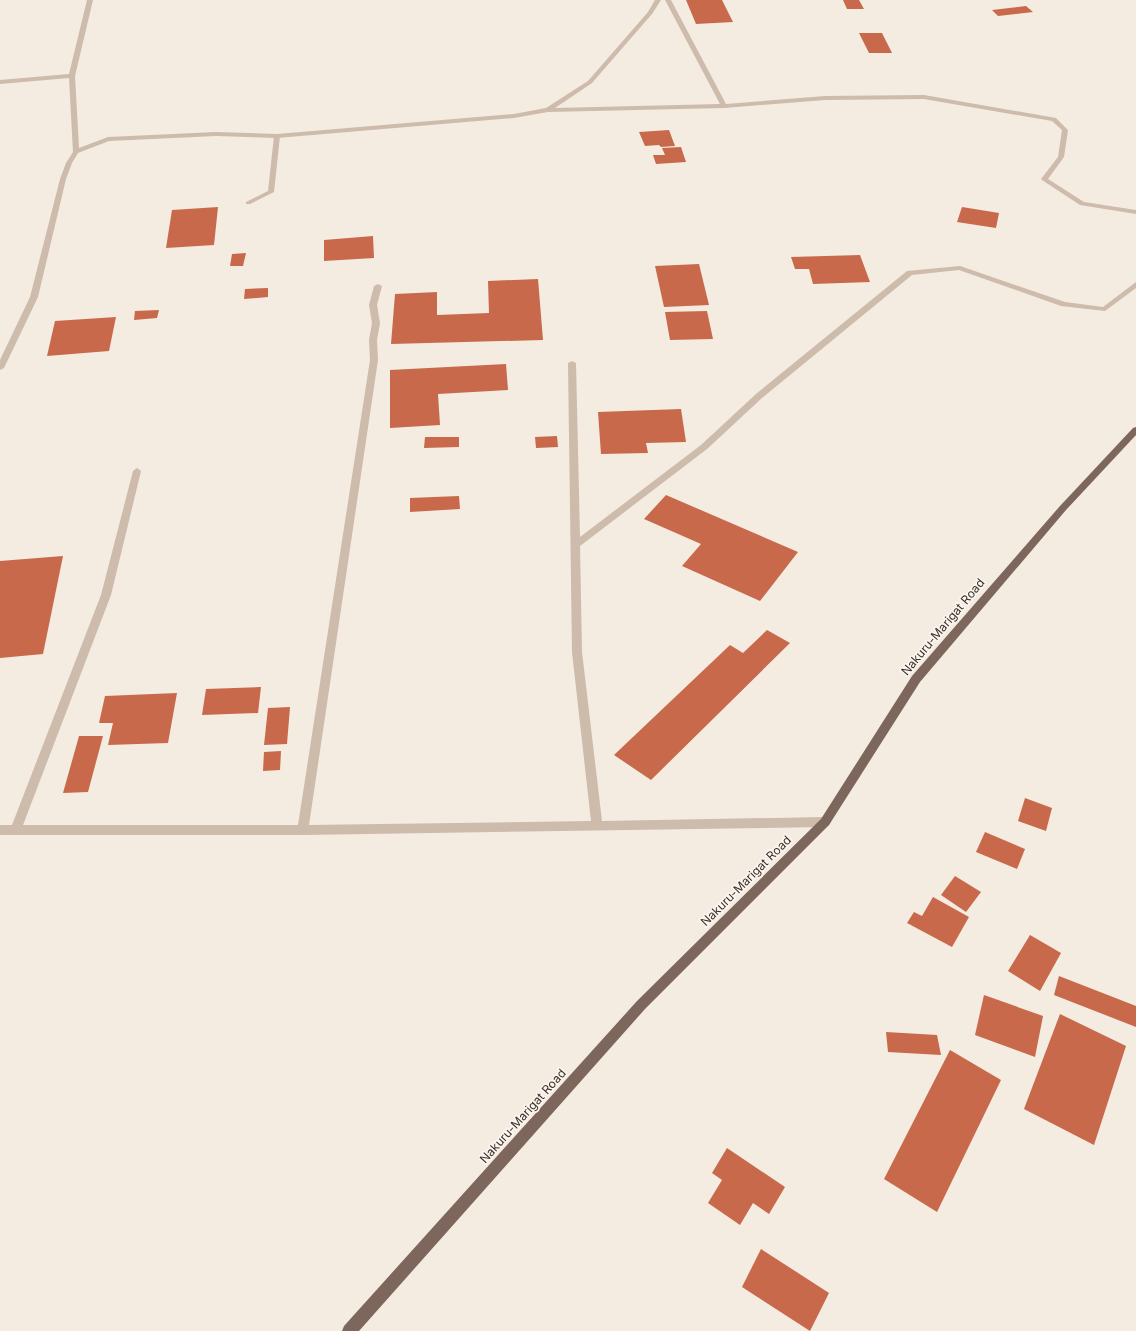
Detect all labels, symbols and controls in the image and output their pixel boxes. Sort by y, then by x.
street label: Nakuru-Marigat Road [898,575,987,678]
street label: Nakuru-Marigat Road [697,832,794,929]
street label: Nakuru-Marigat Road [476,1065,569,1166]

